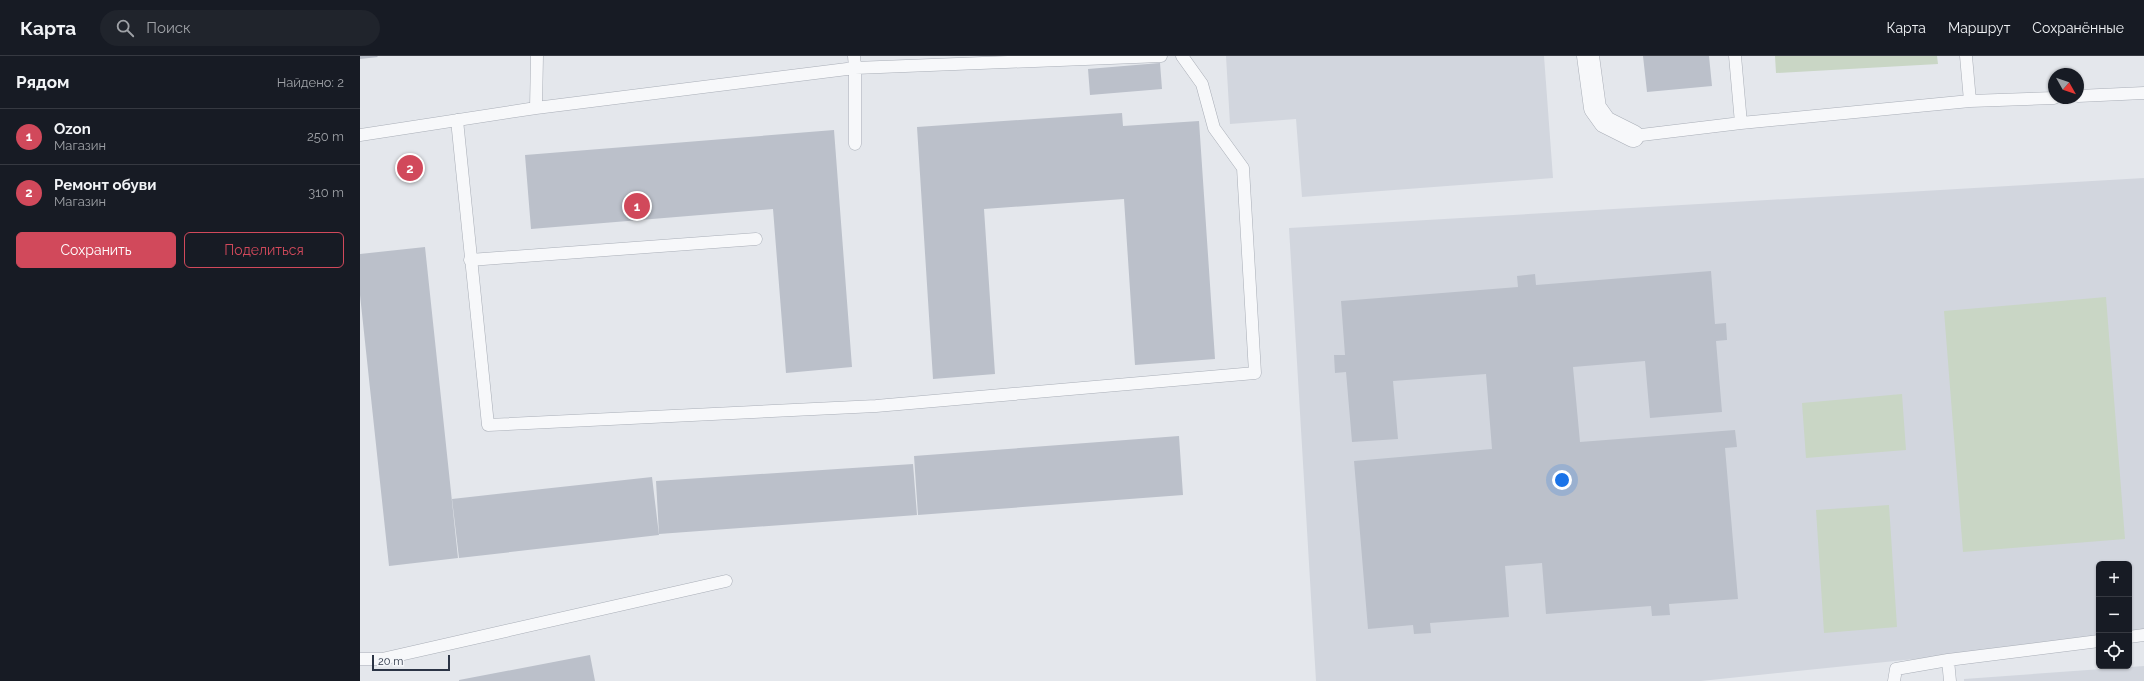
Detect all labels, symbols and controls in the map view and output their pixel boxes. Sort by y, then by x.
search box [100,10,380,46]
text: Карта [20,17,76,39]
icon: search [114,17,136,39]
text: Поиск [146,19,191,37]
text: Карта [1887,20,1926,36]
text: Маршрут [1948,20,2010,36]
text: Сохранённые [2032,20,2124,36]
north arrow [2048,68,2084,104]
text: Рядом [16,72,69,92]
text: Найдено: 2 [277,75,344,90]
text: Ozon [54,120,91,138]
text: 1 [26,129,32,144]
text: 250 m [307,129,344,144]
text: Магазин [54,138,106,153]
pin: 2 [397,153,423,183]
text: Ремонт обуви [54,176,157,194]
text: 2 [25,185,33,200]
text: 310 m [308,185,344,200]
pin: 1 [624,191,650,221]
text: Магазин [54,194,106,209]
button: Сохранить [16,232,176,268]
button: Поделиться [184,232,344,268]
your location [1552,470,1572,490]
map controls [2096,561,2132,669]
button: + [2096,561,2132,597]
button: − [2096,597,2132,633]
button: locate [2096,633,2132,669]
scale bar [372,653,450,672]
text: 20 m [378,655,403,668]

